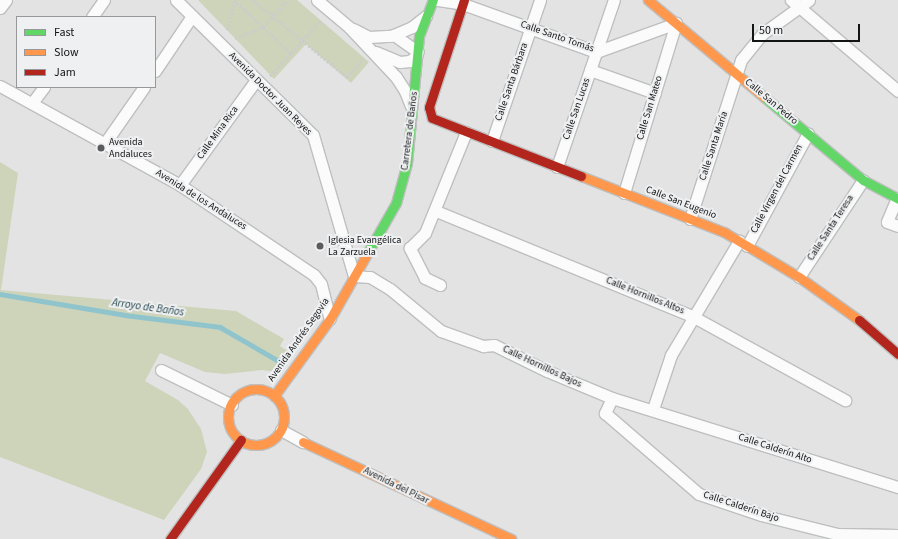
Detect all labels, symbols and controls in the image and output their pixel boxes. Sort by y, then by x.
legend [16,16,156,88]
scale bar [754,16,862,42]
street label: Calle Santo Tomás [519,19,595,55]
text: 50 m [759,22,783,39]
text: Fast [54,24,74,41]
street label: Calle Santa Bárbara [493,41,531,123]
text: Slow [54,44,79,61]
street label: Avenida Doctor Juan Reyes [226,50,314,138]
text: Jam [54,64,76,81]
street label: Calle San Mateo [635,74,665,142]
street label: Calle San Pedro [742,76,800,128]
street label: Calle San Lucas [561,77,593,141]
street label: Carretera de Baños [399,91,421,171]
street label: Calle Mina Rica [195,104,241,162]
street label: Calle Santa María [697,110,731,182]
place label: Avenida Andaluces [109,136,152,160]
street label: Calle Virgen del Carmen [748,142,806,236]
marker: Avenida Andaluces [96,143,106,153]
street label: Avenida de los Andaluces [153,167,249,233]
street label: Calle San Eugenio [644,184,718,222]
street label: Calle Santa Teresa [805,193,857,263]
place label: Iglesia Evangélica La Zarzuela [328,234,401,258]
marker: Iglesia Evangélica La Zarzuela [315,241,325,251]
street label: Calle Hornillos Altos [604,275,686,317]
water label: Arroyo de Baños [111,296,185,320]
street label: Avenida Andrés Segovia [266,296,332,384]
street label: Calle Hornillos Bajos [501,343,583,391]
street label: Calle Calderín Alto [737,431,813,467]
street label: Avenida del Pisar [361,465,431,507]
street label: Calle Calderín Bajo [702,489,780,525]

